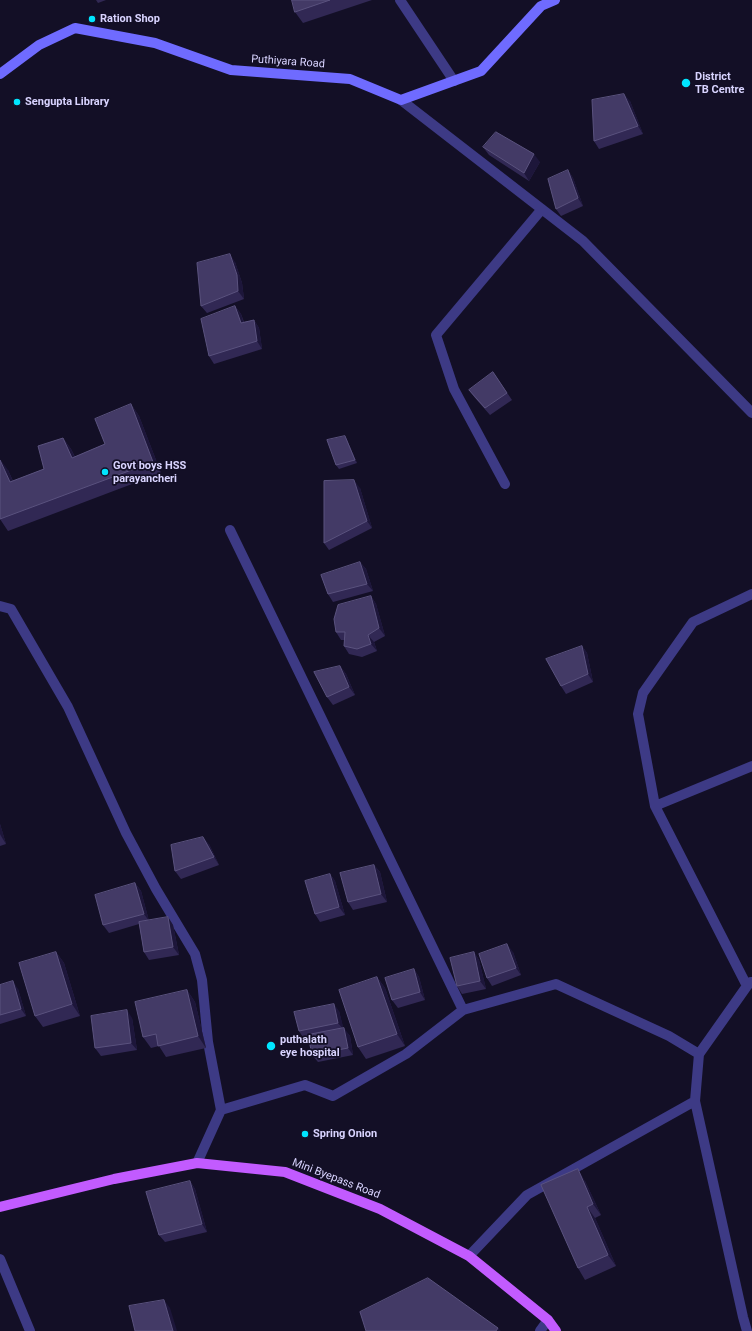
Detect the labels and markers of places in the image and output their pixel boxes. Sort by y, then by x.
place label: Ration Shop [100,12,160,26]
marker: Ration Shop [87,14,97,24]
place label: District TB Centre [695,70,744,96]
marker: District TB Centre [680,77,692,89]
place label: Sengupta Library [25,95,109,109]
marker: Sengupta Library [12,97,22,107]
place label: Govt boys HSS parayancheri [113,459,186,485]
marker: Govt boys HSS parayancheri [100,467,110,477]
place label: puthalath eye hospital [280,1033,340,1059]
marker: puthalath eye hospital [265,1040,277,1052]
place label: Spring Onion [313,1127,377,1141]
marker: Spring Onion [300,1129,310,1139]

